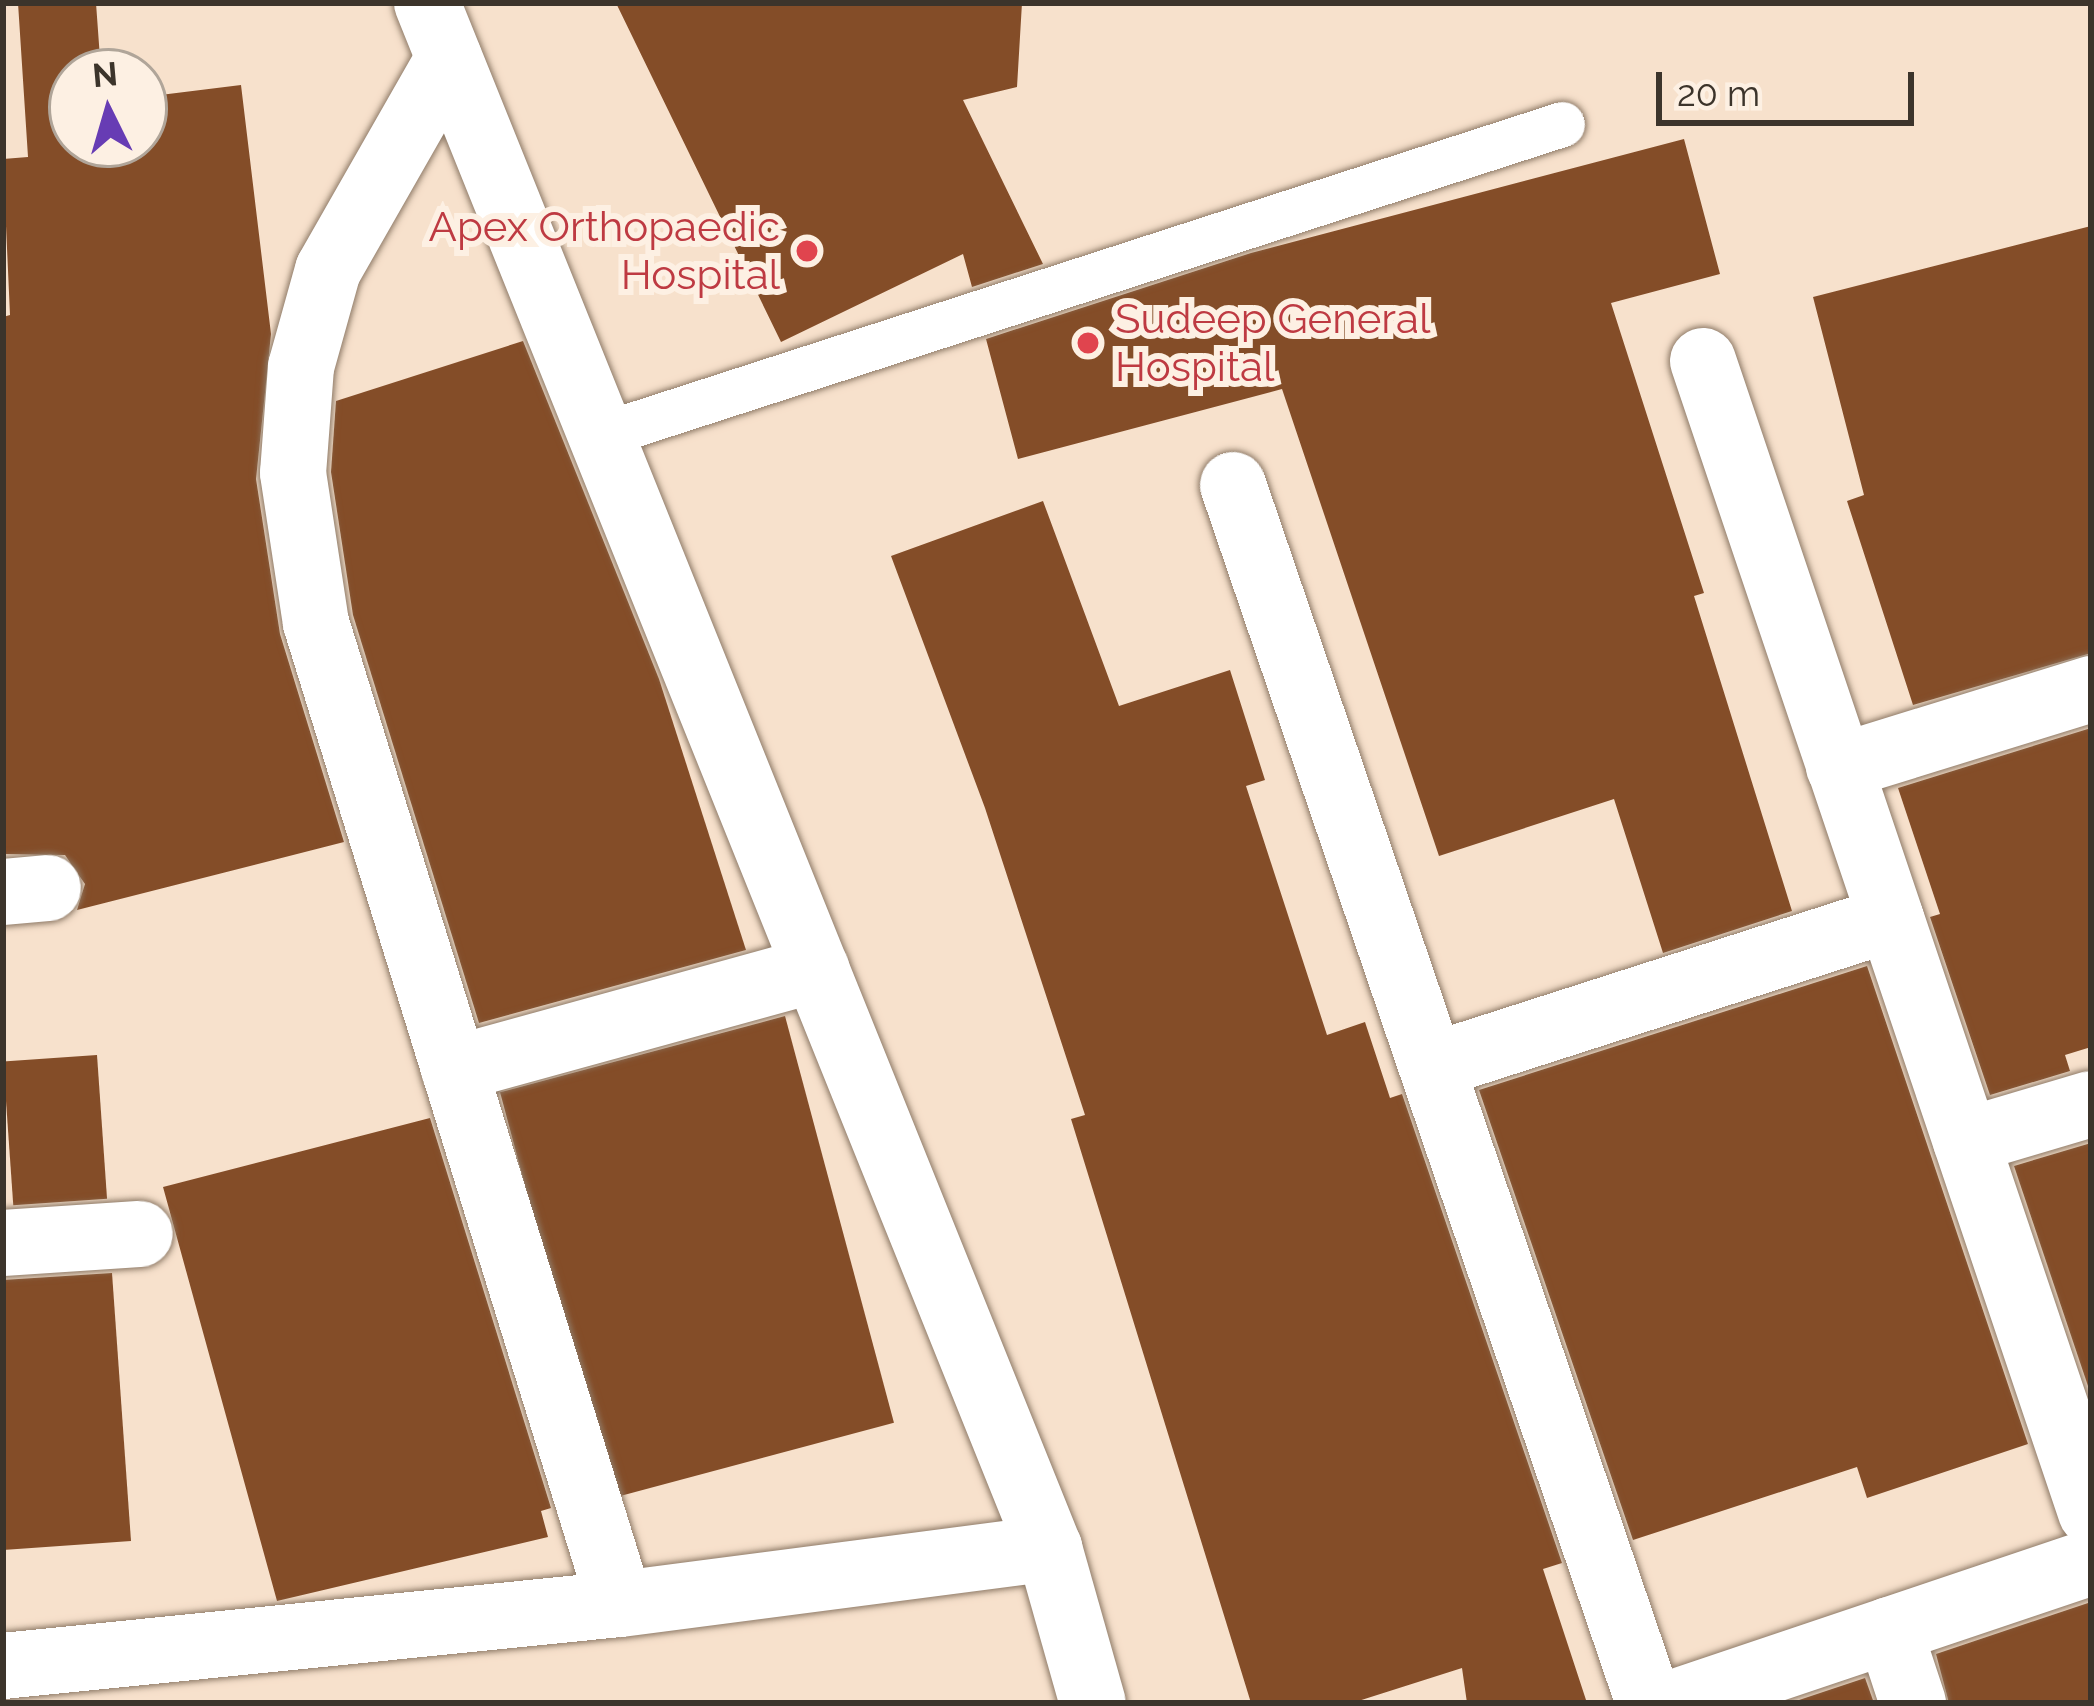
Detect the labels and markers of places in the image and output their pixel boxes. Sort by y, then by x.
place label: Apex Orthopaedic Hospital [429,202,780,300]
marker: Apex Orthopaedic Hospital [791,235,823,267]
place label: Sudeep General Hospital [1115,294,1430,392]
marker: Sudeep General Hospital [1072,327,1104,359]

